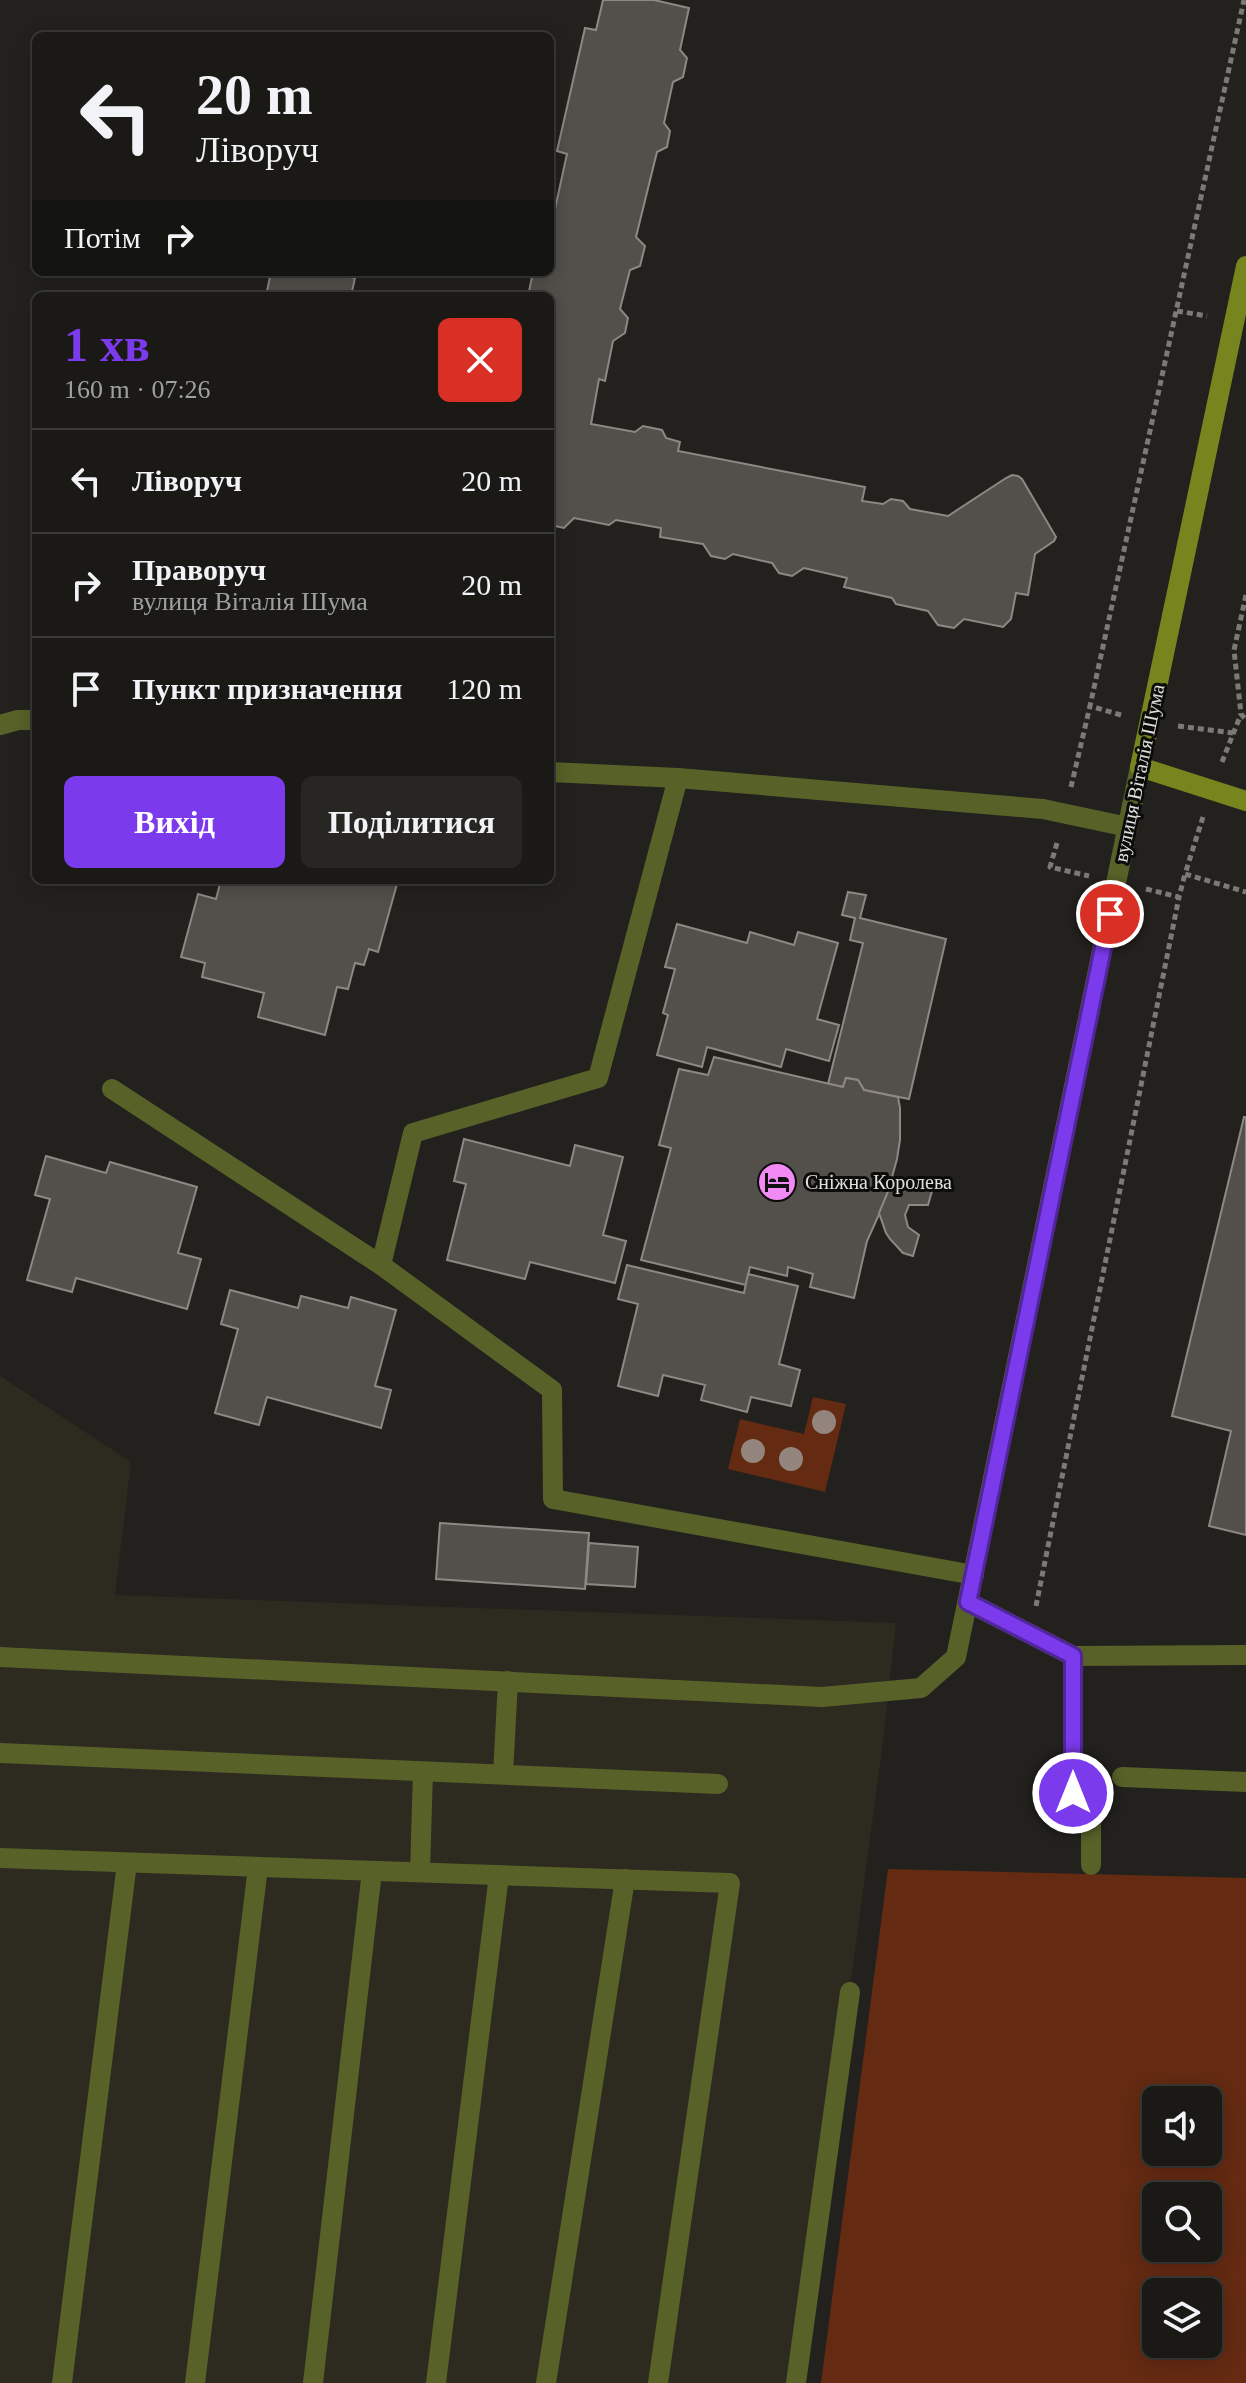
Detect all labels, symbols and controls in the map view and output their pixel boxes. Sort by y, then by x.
icon: left [64,64,168,168]
text: 20 m [196,64,313,126]
text: Ліворуч [196,130,319,170]
icon: right [157,216,201,260]
text: Потім [64,221,141,254]
text: 1 хв [64,318,150,371]
button: close [438,318,522,402]
text: 160 m · 07:26 [64,375,211,404]
icon: left [64,459,108,503]
text: Ліворуч [132,464,242,497]
text: 20 m [461,464,522,497]
text: Праворуч [132,553,266,586]
icon: right [64,563,108,607]
text: 20 m [461,568,522,601]
text: вулиця Віталія Шума [132,587,368,616]
icon: arrive [64,667,108,711]
text: Пункт призначення [132,672,403,705]
text: 120 m [446,672,522,705]
street label: вулиця Віталія Шума [1109,682,1170,864]
button: Вихід [64,776,285,868]
button: Поділитися [301,776,522,868]
pin [1076,880,1144,948]
icon: arrive [1088,892,1132,936]
hotel icon: Сніжна Королева [756,1161,798,1203]
place label: Сніжна Королева [805,1171,952,1194]
position arrow [1031,1751,1115,1835]
map controls [1142,2086,1222,2358]
button: sound [1142,2086,1222,2166]
button: search [1142,2182,1222,2262]
button: layers [1142,2278,1222,2358]

